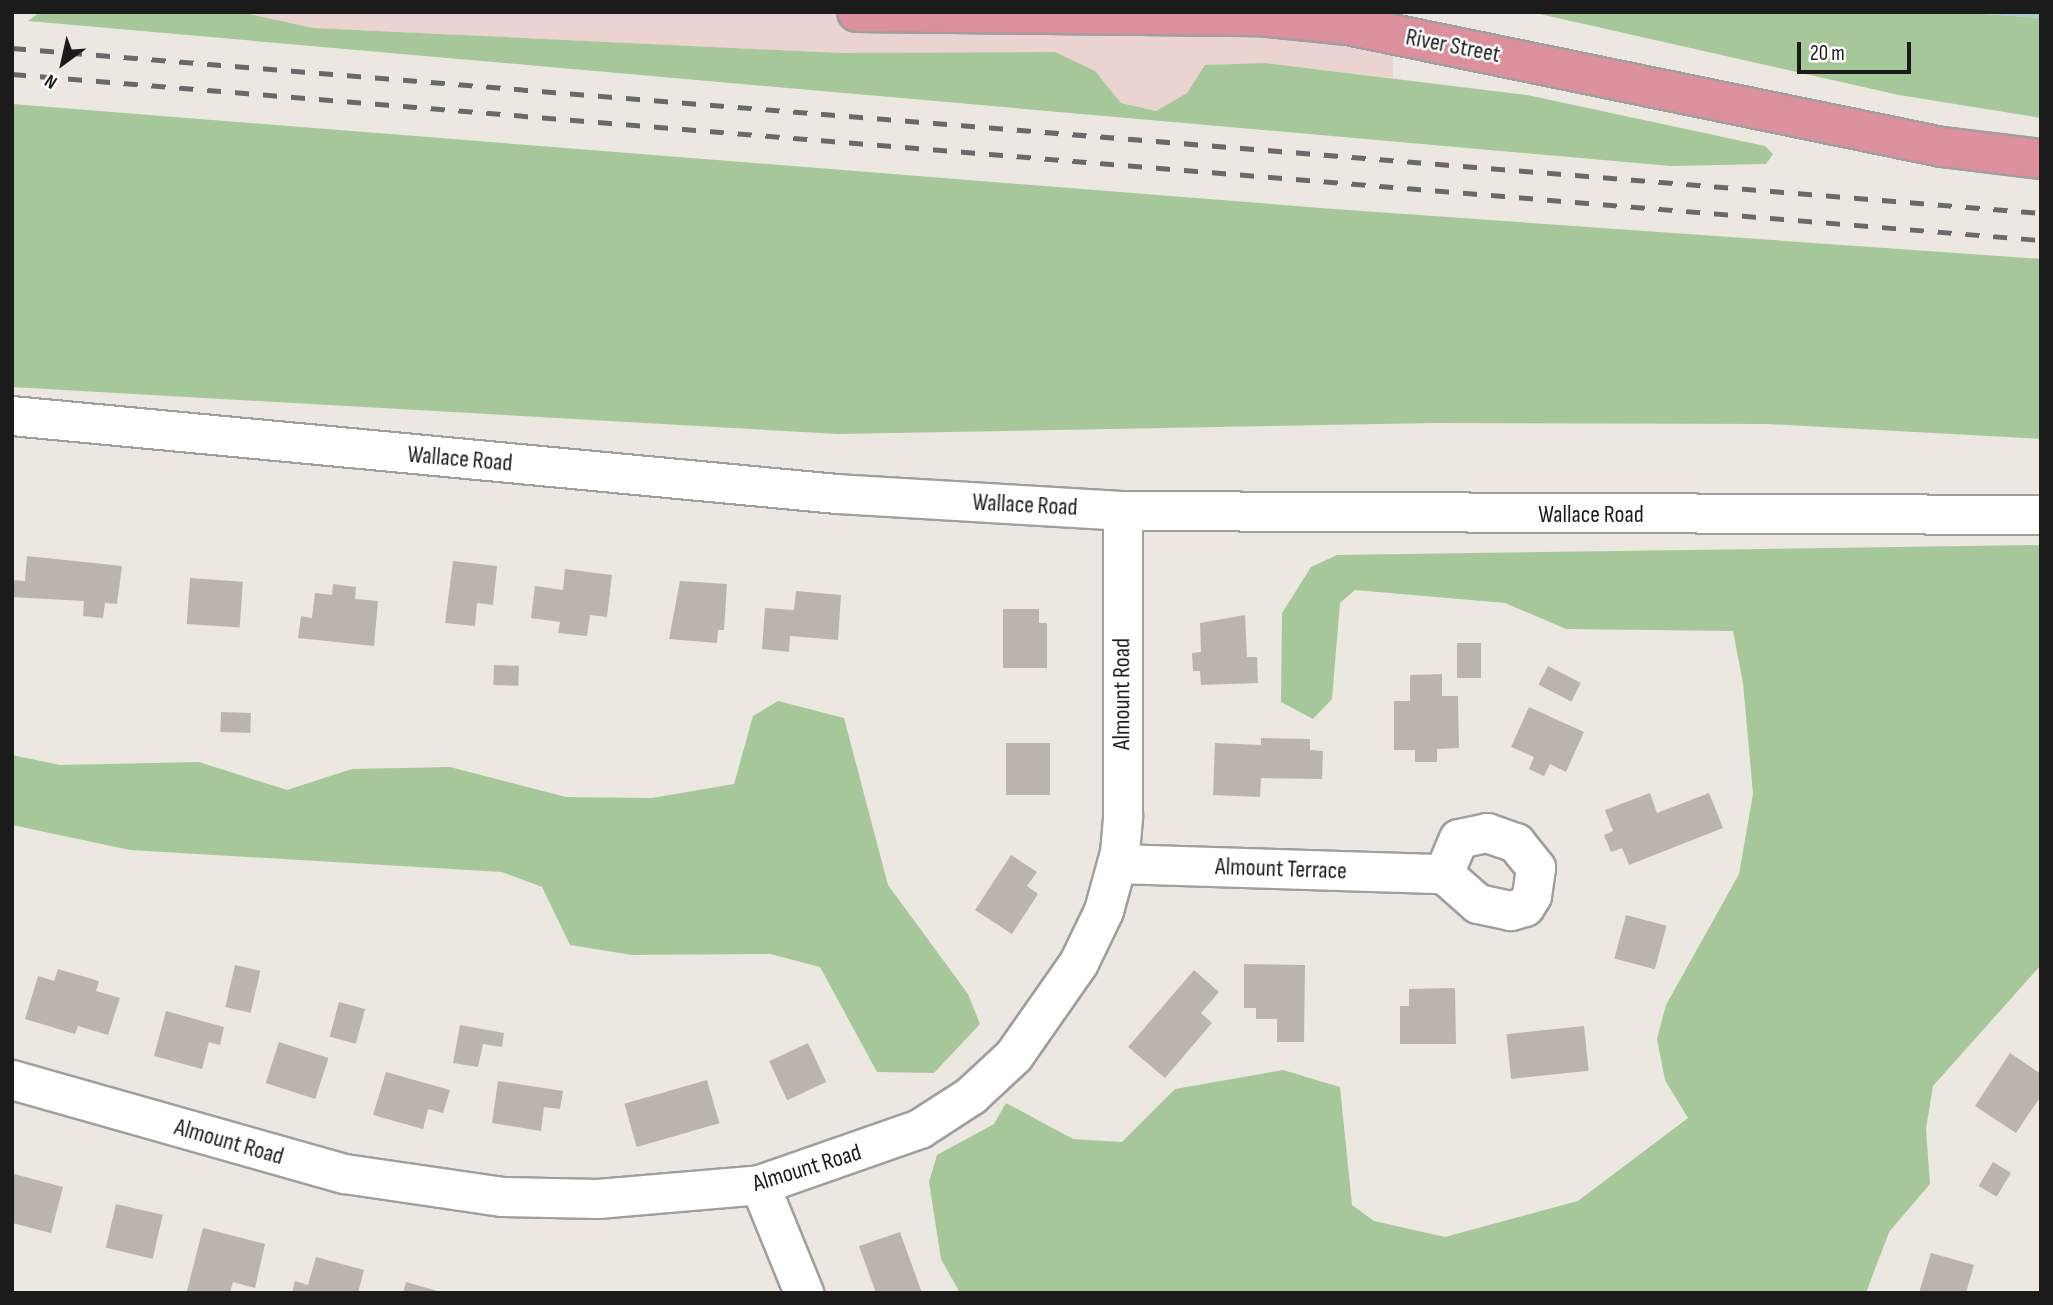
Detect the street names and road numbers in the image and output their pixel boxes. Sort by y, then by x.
street label: River Street [1403,23,1503,69]
street label: Wallace Road [406,440,514,478]
street label: Wallace Road [972,488,1078,522]
street label: Wallace Road [1538,501,1644,529]
street label: Almount Road [1108,638,1136,750]
street label: Almount Terrace [1215,852,1347,886]
street label: Almount Road [171,1113,287,1171]
street label: Almount Road [749,1138,865,1198]

